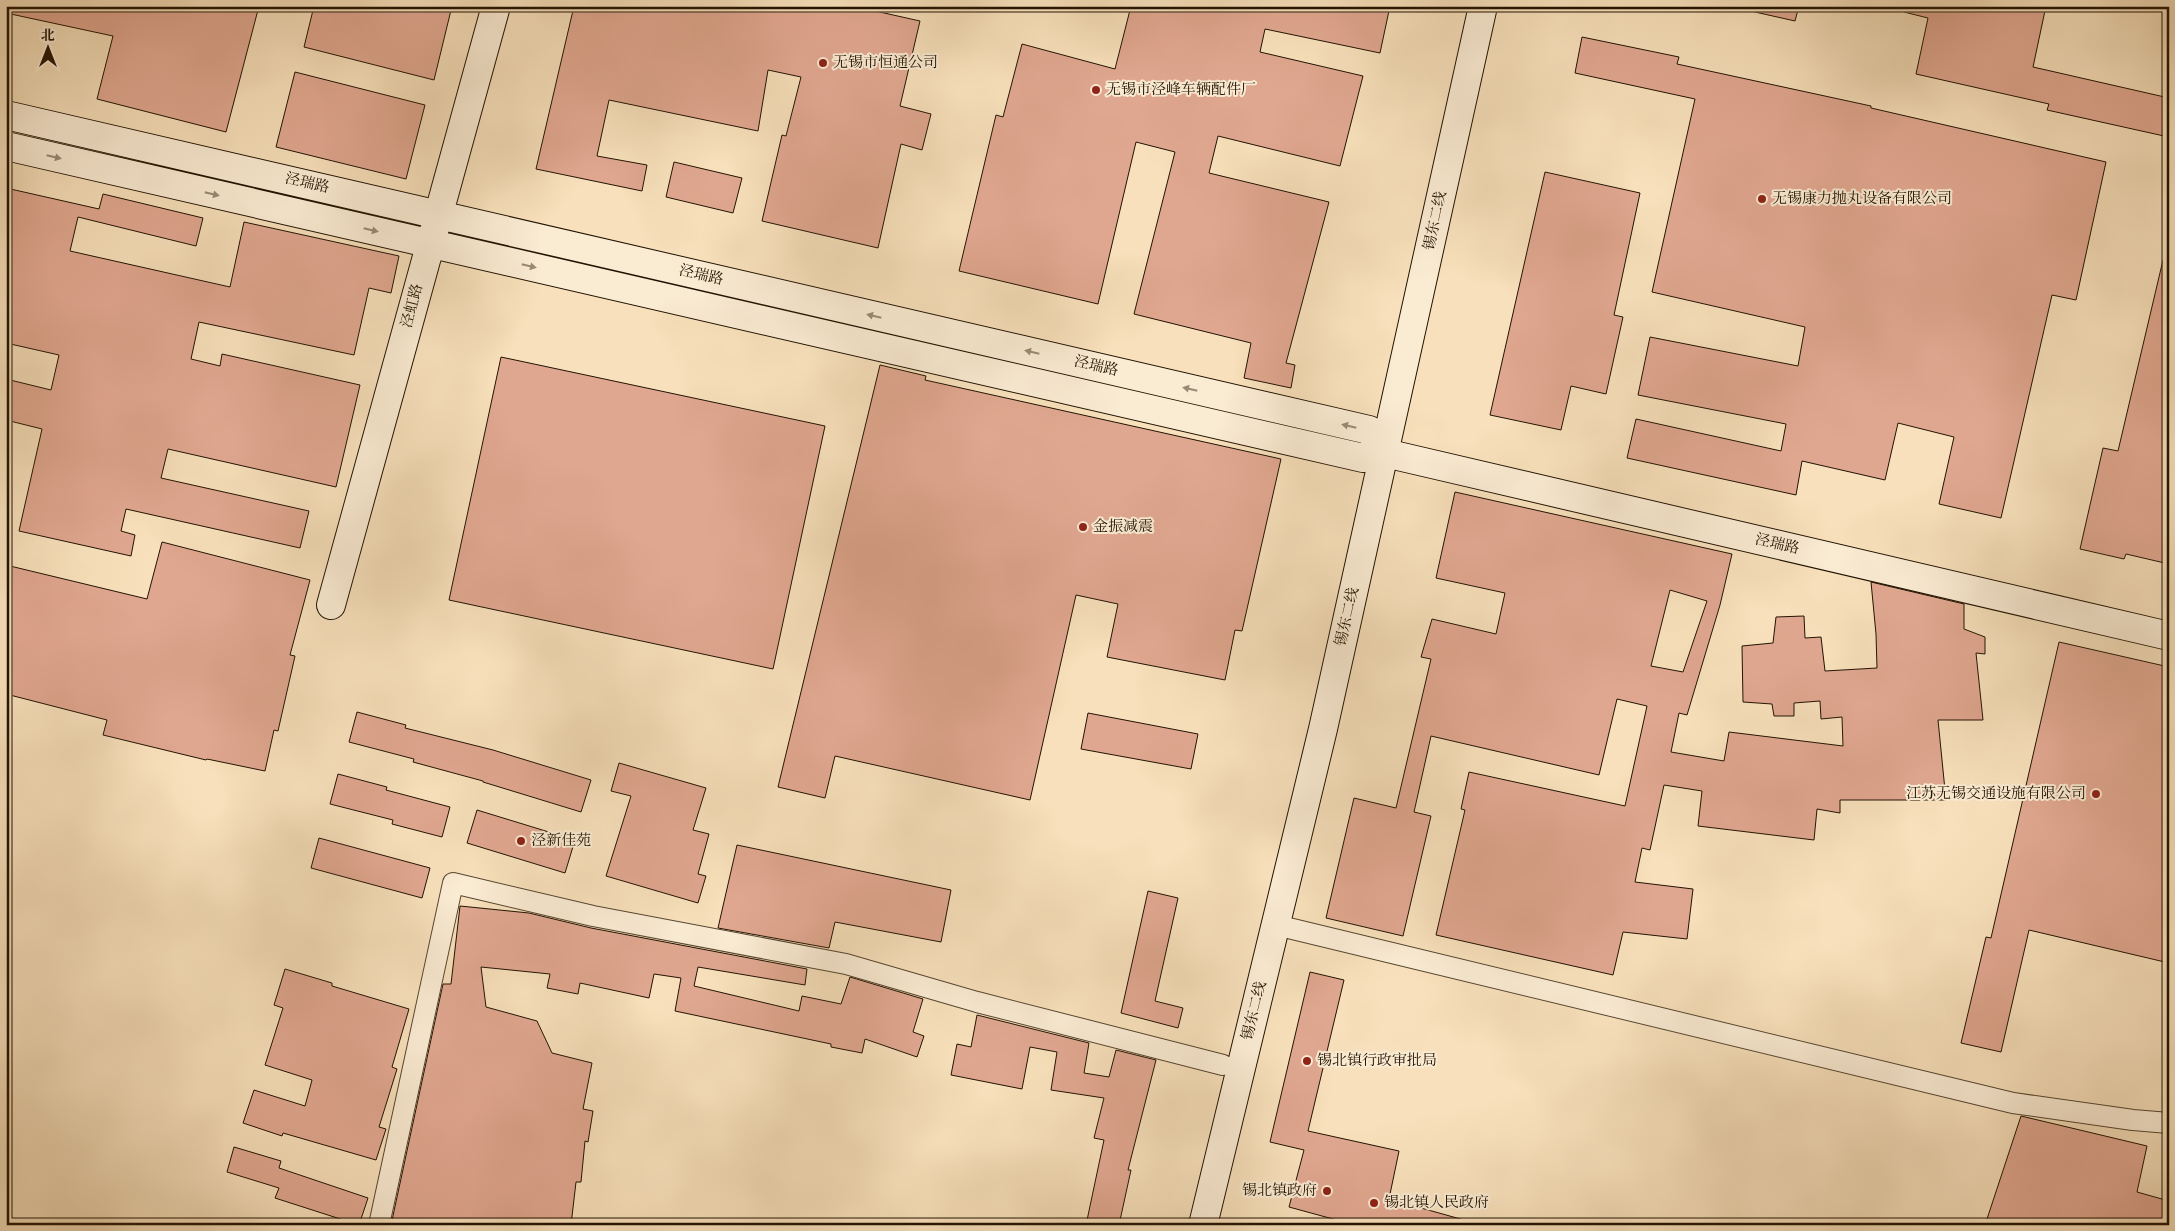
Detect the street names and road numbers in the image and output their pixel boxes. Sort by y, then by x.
street label: 泾瑞路 [283,170,331,196]
street label: 锡东二线 [1420,190,1450,252]
street label: 泾瑞路 [677,262,725,288]
street label: 泾虹路 [398,282,426,330]
street label: 泾瑞路 [1072,353,1120,379]
street label: 泾瑞路 [1753,531,1801,557]
street label: 锡东二线 [1332,586,1362,648]
street label: 锡东二线 [1239,980,1270,1042]

